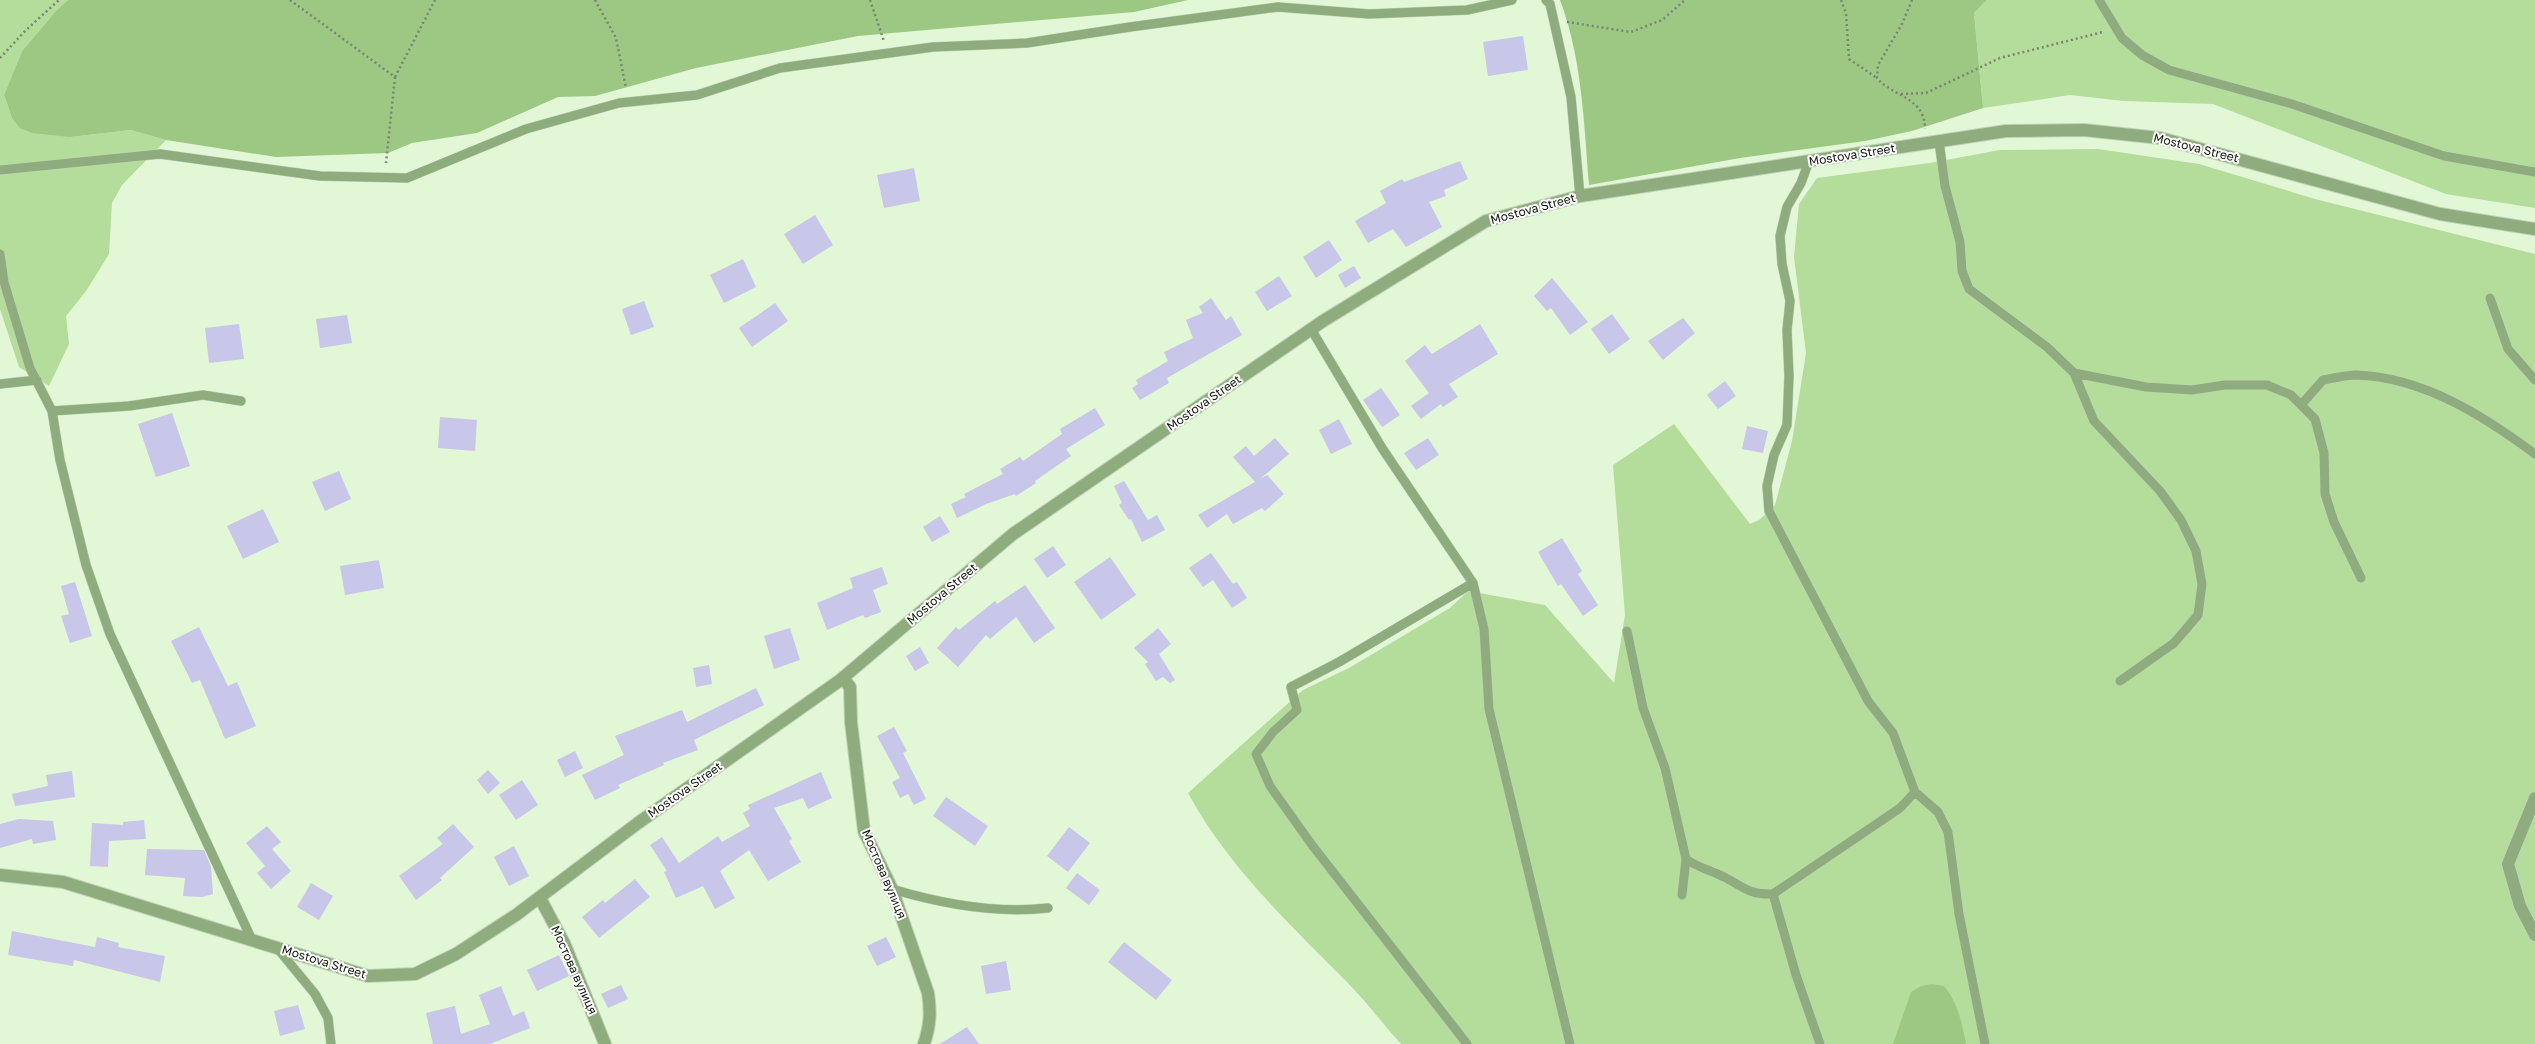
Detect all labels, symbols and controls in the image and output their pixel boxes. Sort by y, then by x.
street label: Mostova Street [2152,130,2240,165]
street label: Mostova Street [1808,140,1896,169]
street label: Mostova Street [1489,190,1577,227]
street label: Mostova Street [1164,371,1244,434]
street label: Mostova Street [903,560,980,627]
street label: Mostova Street [645,758,725,821]
street label: Мостова вулиця [859,827,910,921]
street label: Мостова вулиця [548,923,601,1016]
street label: Mostova Street [280,942,368,982]

